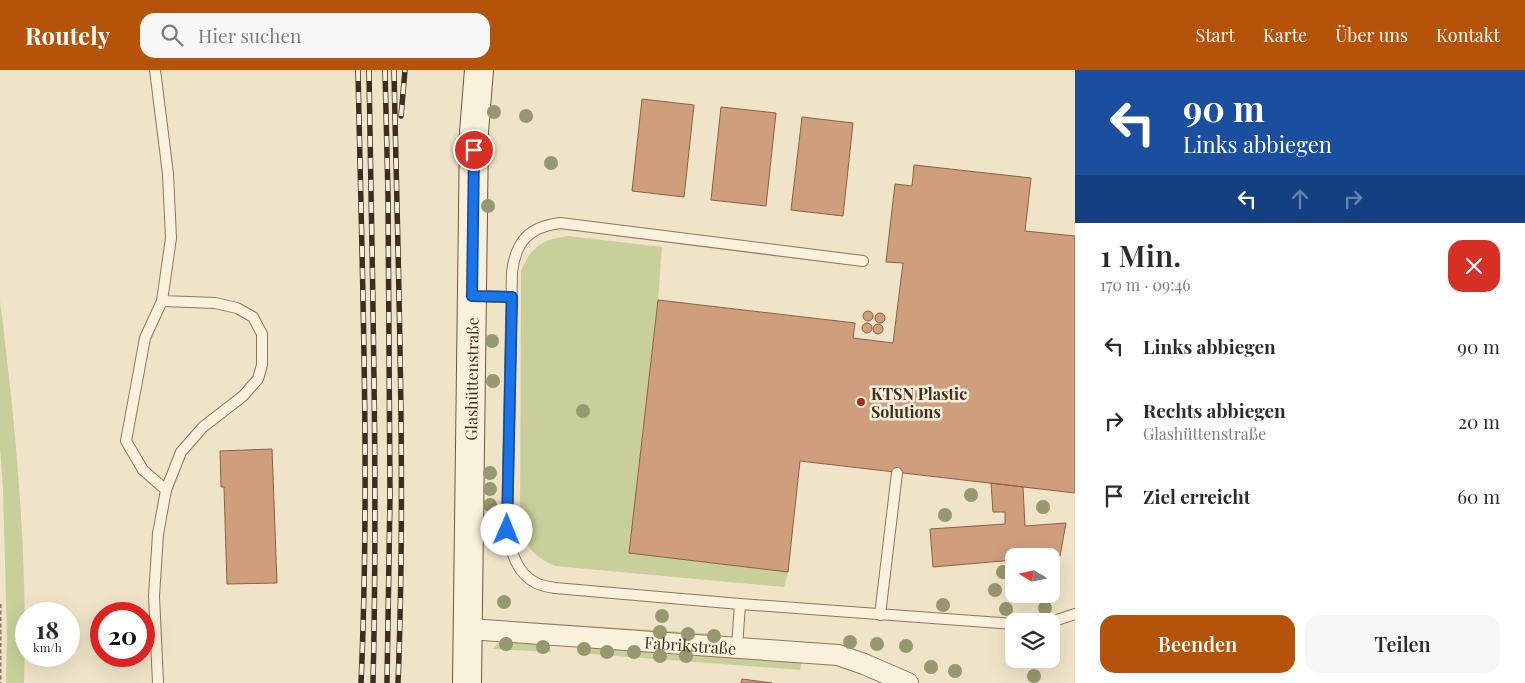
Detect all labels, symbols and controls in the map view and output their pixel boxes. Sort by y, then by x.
search box [140,13,490,58]
text: Routely [25,19,110,51]
icon: search [158,21,186,49]
text: Hier suchen [198,22,301,48]
text: Start [1195,23,1235,47]
text: Karte [1263,23,1307,47]
text: Über uns [1335,23,1408,47]
text: Kontakt [1436,23,1500,47]
text: 90 m [1183,84,1265,131]
icon: left [1100,90,1165,155]
pin [453,129,495,171]
text: Links abbiegen [1183,129,1332,159]
icon: arrive [460,136,488,164]
icon: left [1233,185,1261,213]
icon: ahead [1286,185,1314,213]
icon: right [1339,185,1367,213]
text: 1 Min. [1100,235,1181,275]
button: close [1448,240,1500,292]
text: 170 m · 09:46 [1100,274,1191,295]
street label: Glashüttenstraße [460,317,482,441]
icon: left [1100,332,1128,360]
text: Links abbiegen [1143,333,1276,359]
text: 90 m [1457,333,1500,359]
place label: KTSN Plastic Solutions [871,383,967,422]
marker: KTSN Plastic Solutions [855,396,867,408]
text: Rechts abbiegen [1143,397,1286,423]
icon: right [1100,407,1128,435]
text: 20 m [1458,408,1500,434]
text: Glashüttenstraße [1143,423,1266,444]
icon: arrive [1100,482,1128,510]
text: Ziel erreicht [1143,483,1251,509]
text: 60 m [1457,483,1500,509]
position arrow [480,503,532,555]
north arrow [1005,548,1060,602]
map controls [1005,548,1060,668]
speed limit sign: 20 [90,602,155,667]
text: 18 [36,612,59,645]
button: layers [1005,613,1060,668]
button: Beenden [1100,615,1295,673]
button: Teilen [1305,615,1500,673]
street label: Fabrikstraße [644,631,737,658]
text: km/h [33,639,62,655]

